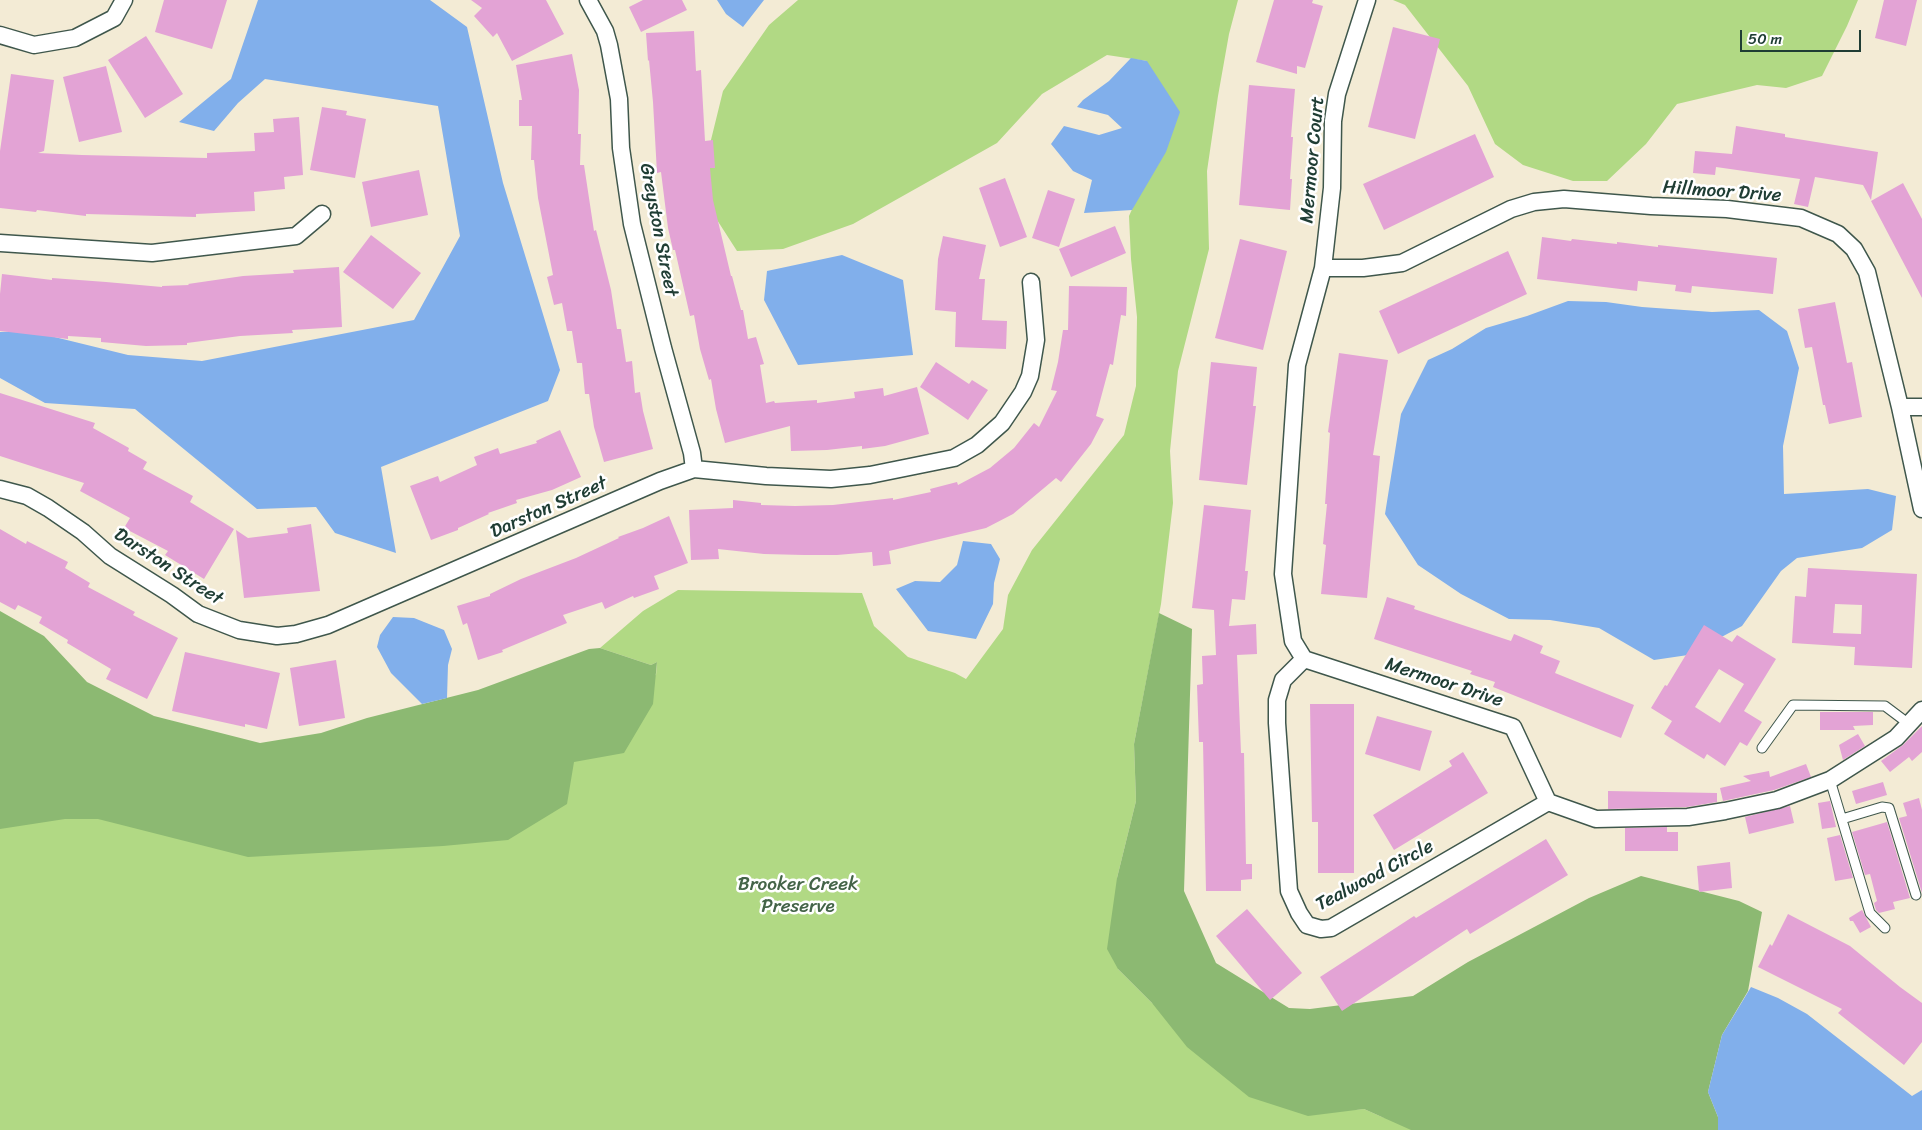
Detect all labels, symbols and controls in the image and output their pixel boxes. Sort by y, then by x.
scale bar [1742,20,1863,52]
text: 50 m [1748,26,1782,52]
street label: Mermoor Court [1296,96,1330,224]
street label: Greyston Street [634,161,682,299]
street label: Hillmoor Drive [1662,176,1782,208]
street label: Darston Street [487,472,611,544]
street label: Darston Street [109,523,227,611]
street label: Mermoor Drive [1382,653,1506,713]
street label: Tealwood Circle [1312,835,1438,917]
park label: Brooker Creek Preserve [738,874,858,918]

